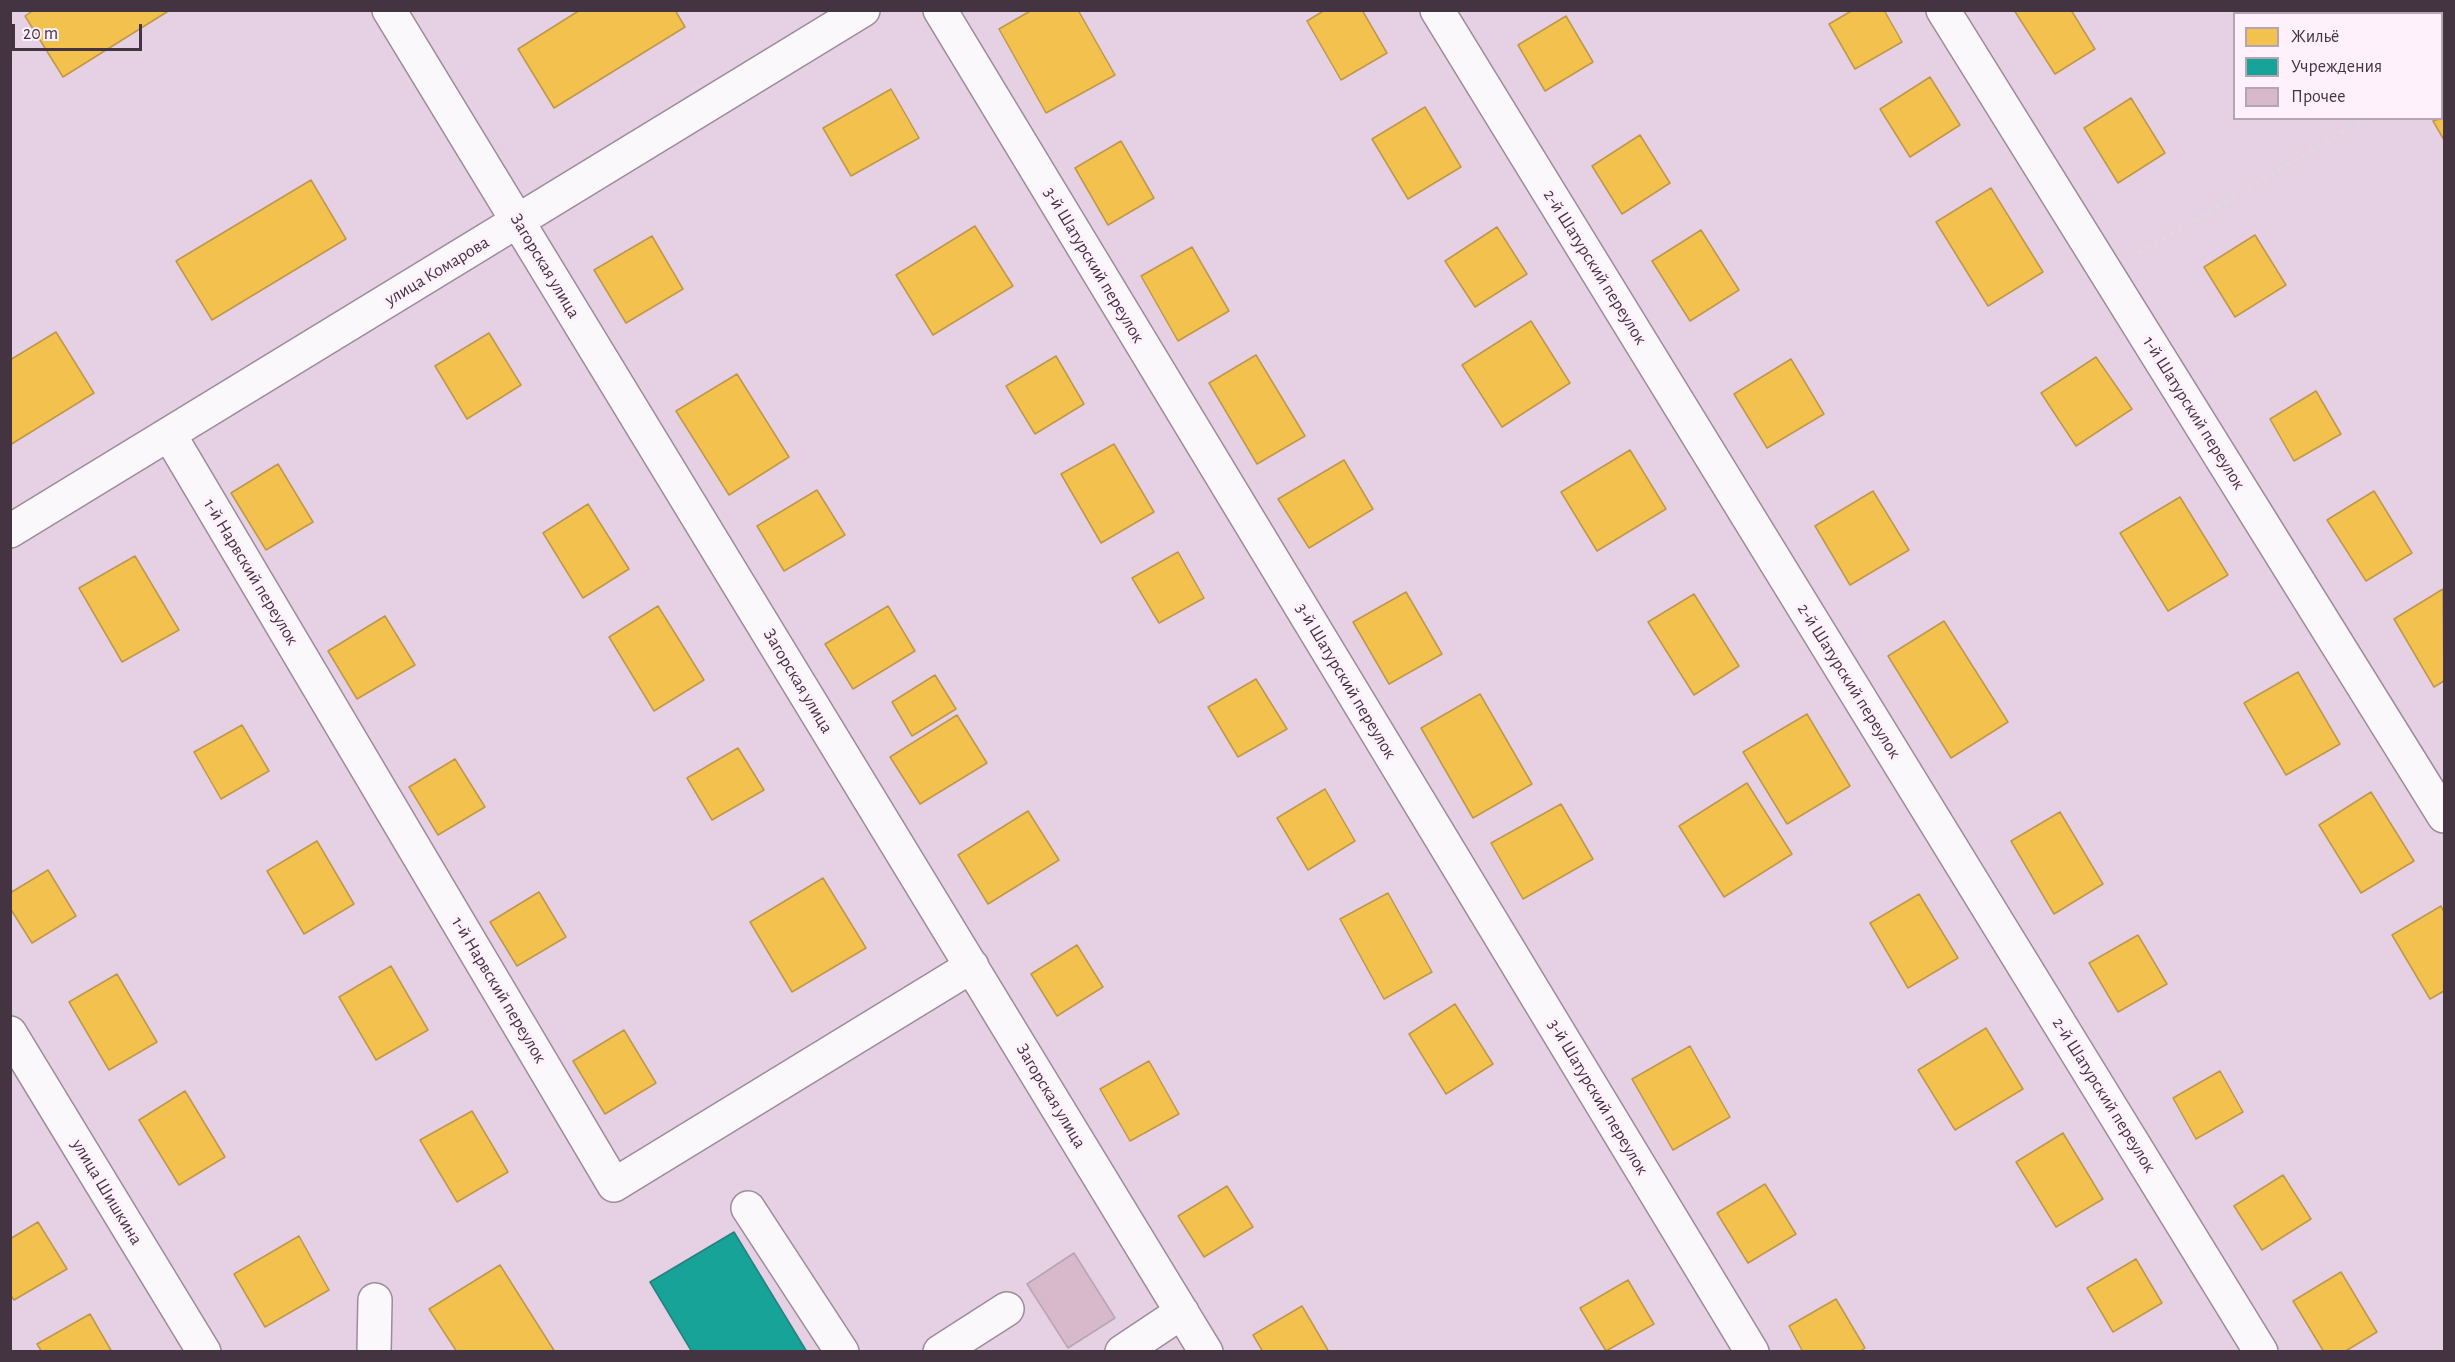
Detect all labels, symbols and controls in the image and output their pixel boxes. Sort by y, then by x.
scale bar [15,12,146,50]
legend [2233,12,2443,120]
text: 20 m [23,25,58,43]
text: Жильё [2291,28,2339,46]
text: Учреждения [2291,58,2382,76]
text: Прочее [2291,88,2346,106]
street label: 3-й Шатурский переулок [1039,183,1149,347]
street label: 2-й Шатурский переулок [1538,185,1652,349]
street label: Загорская улица [505,210,585,322]
street label: улица Комарова [381,231,493,311]
street label: 1-й Шатурский переулок [2138,332,2250,494]
street label: 1-й Нарвский переулок [199,495,303,649]
street label: 3-й Шатурский переулок [1291,599,1401,763]
street label: 2-й Шатурский переулок [1792,599,1906,763]
street label: Загорская улица [758,625,838,737]
street label: 1-й Нарвский переулок [447,913,551,1067]
street label: 2-й Шатурский переулок [2047,1013,2161,1177]
street label: 3-й Шатурский переулок [1543,1015,1653,1179]
street label: Загорская улица [1011,1040,1091,1152]
street label: улица Шишкина [67,1135,147,1249]

